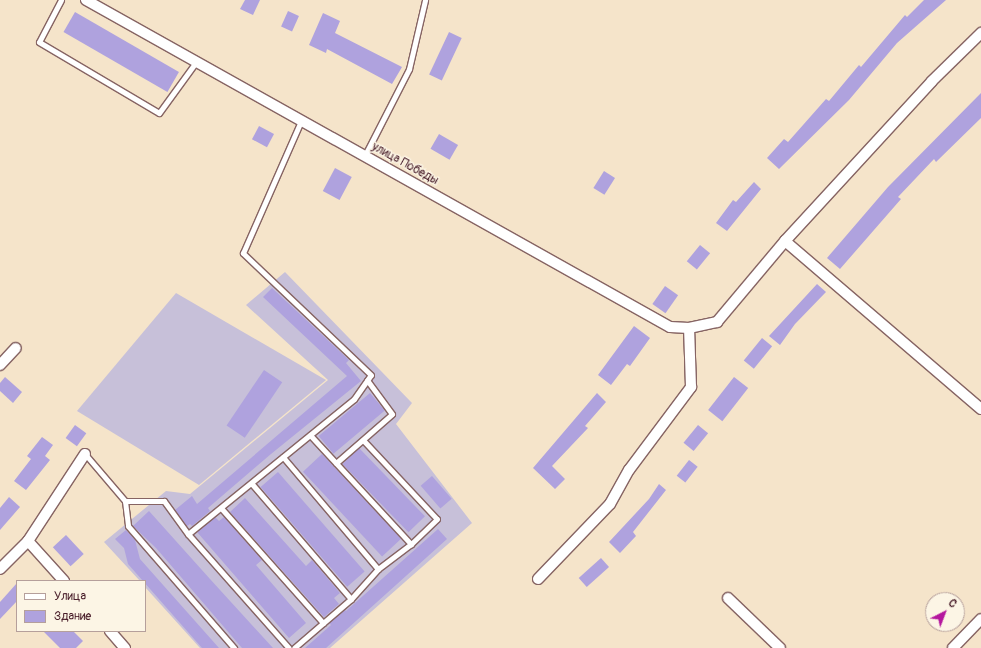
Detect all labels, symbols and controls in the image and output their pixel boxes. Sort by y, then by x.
street label: улица Победы [369,140,441,188]
legend [16,580,146,632]
text: Улица [54,589,86,604]
north arrow [925,592,965,632]
text: С [946,596,960,611]
text: Здание [54,609,91,624]

